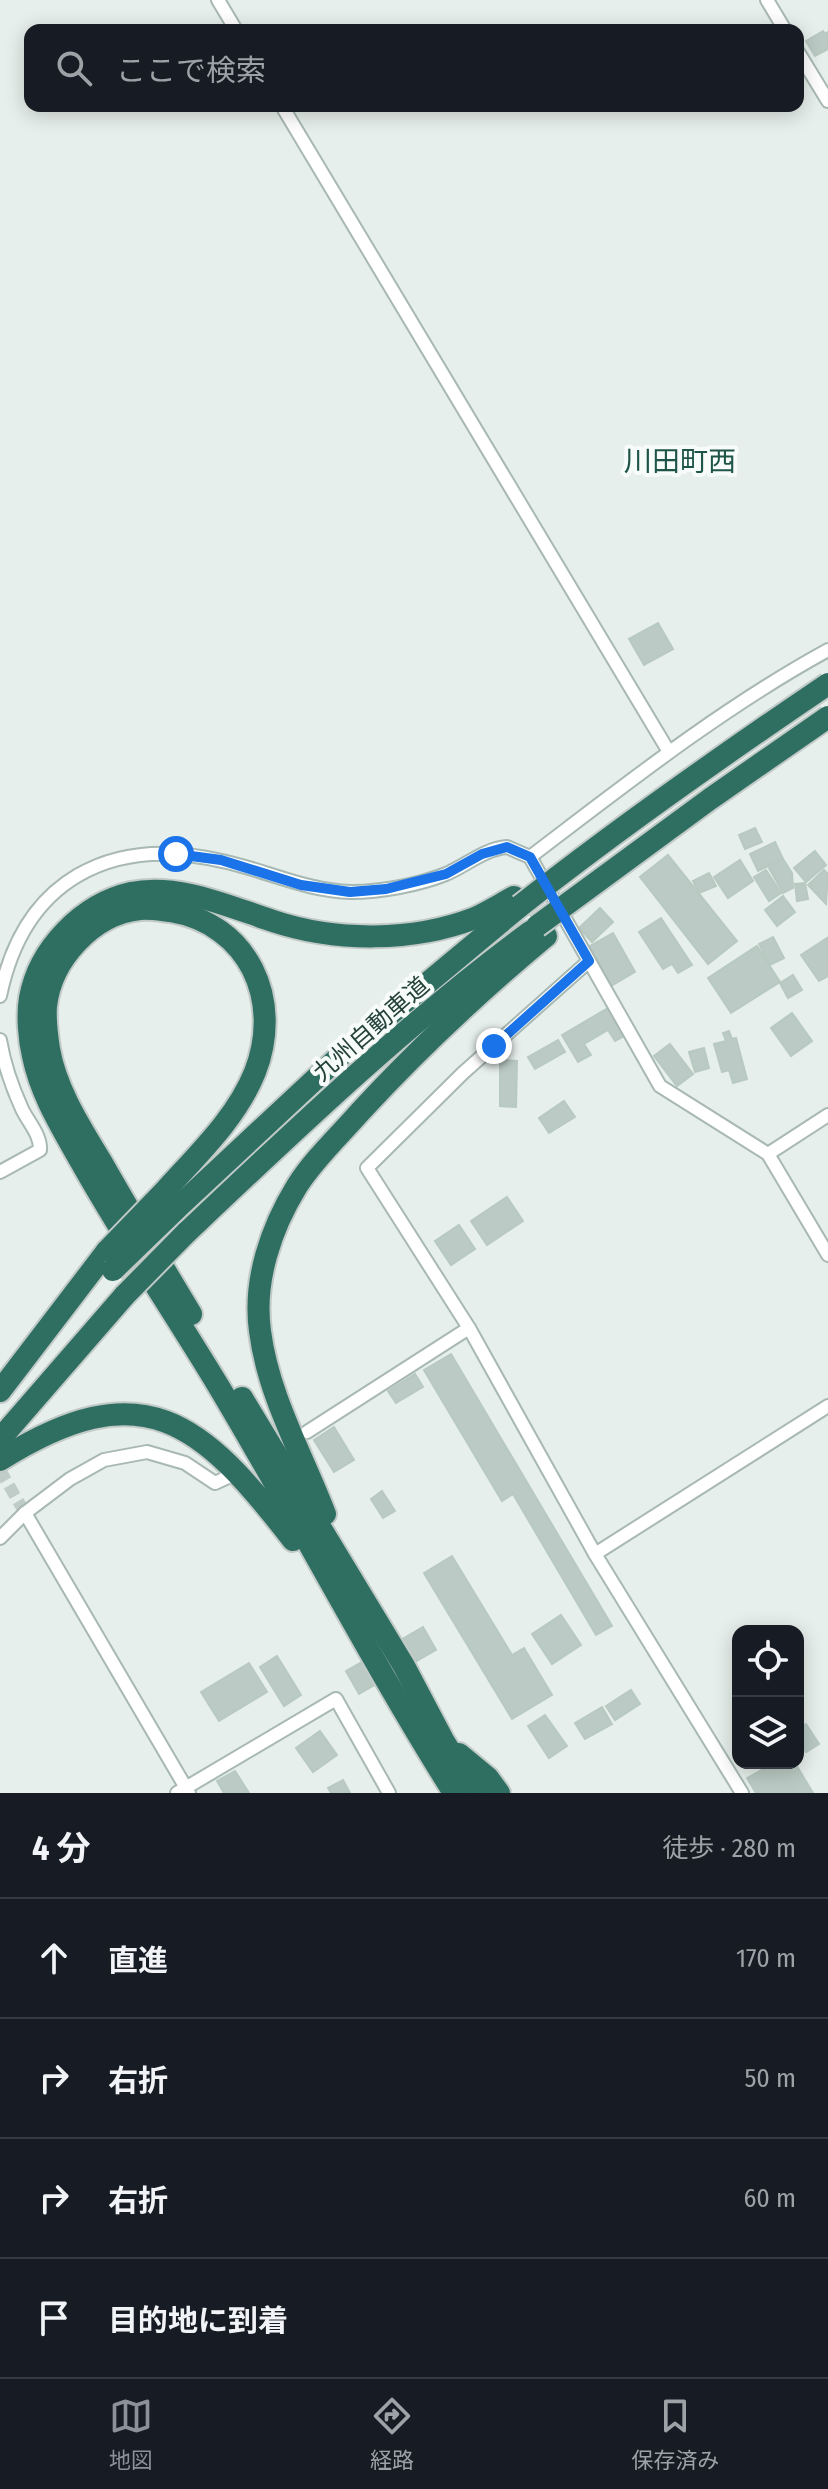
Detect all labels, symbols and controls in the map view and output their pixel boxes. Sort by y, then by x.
search box [24,24,804,112]
icon: search [52,46,96,90]
text: ここで検索 [116,53,266,89]
district label: 川田町西 [624,445,736,478]
route start [158,836,194,872]
street label: 九州自動車道 [307,971,435,1087]
route end [476,1028,512,1064]
map controls [732,1625,804,1769]
button: locate [732,1625,804,1697]
button: layers [732,1697,804,1769]
text: 4 分 [32,1828,91,1869]
text: 徒歩 · 280 m [662,1833,796,1864]
icon: ahead [32,1936,76,1980]
text: 直進 [108,1943,168,1979]
text: 170 m [736,1943,796,1974]
icon: right [32,2056,76,2100]
text: 右折 [108,2063,168,2099]
text: 50 m [744,2063,796,2094]
icon: right [32,2176,76,2220]
text: 右折 [108,2183,168,2219]
text: 60 m [743,2183,796,2214]
icon: arrive [32,2296,76,2340]
text: 目的地に到着 [108,2303,288,2339]
tab: 地図 [109,2394,153,2474]
tab: 経路 [370,2394,414,2474]
tab: 保存済み [631,2394,719,2474]

